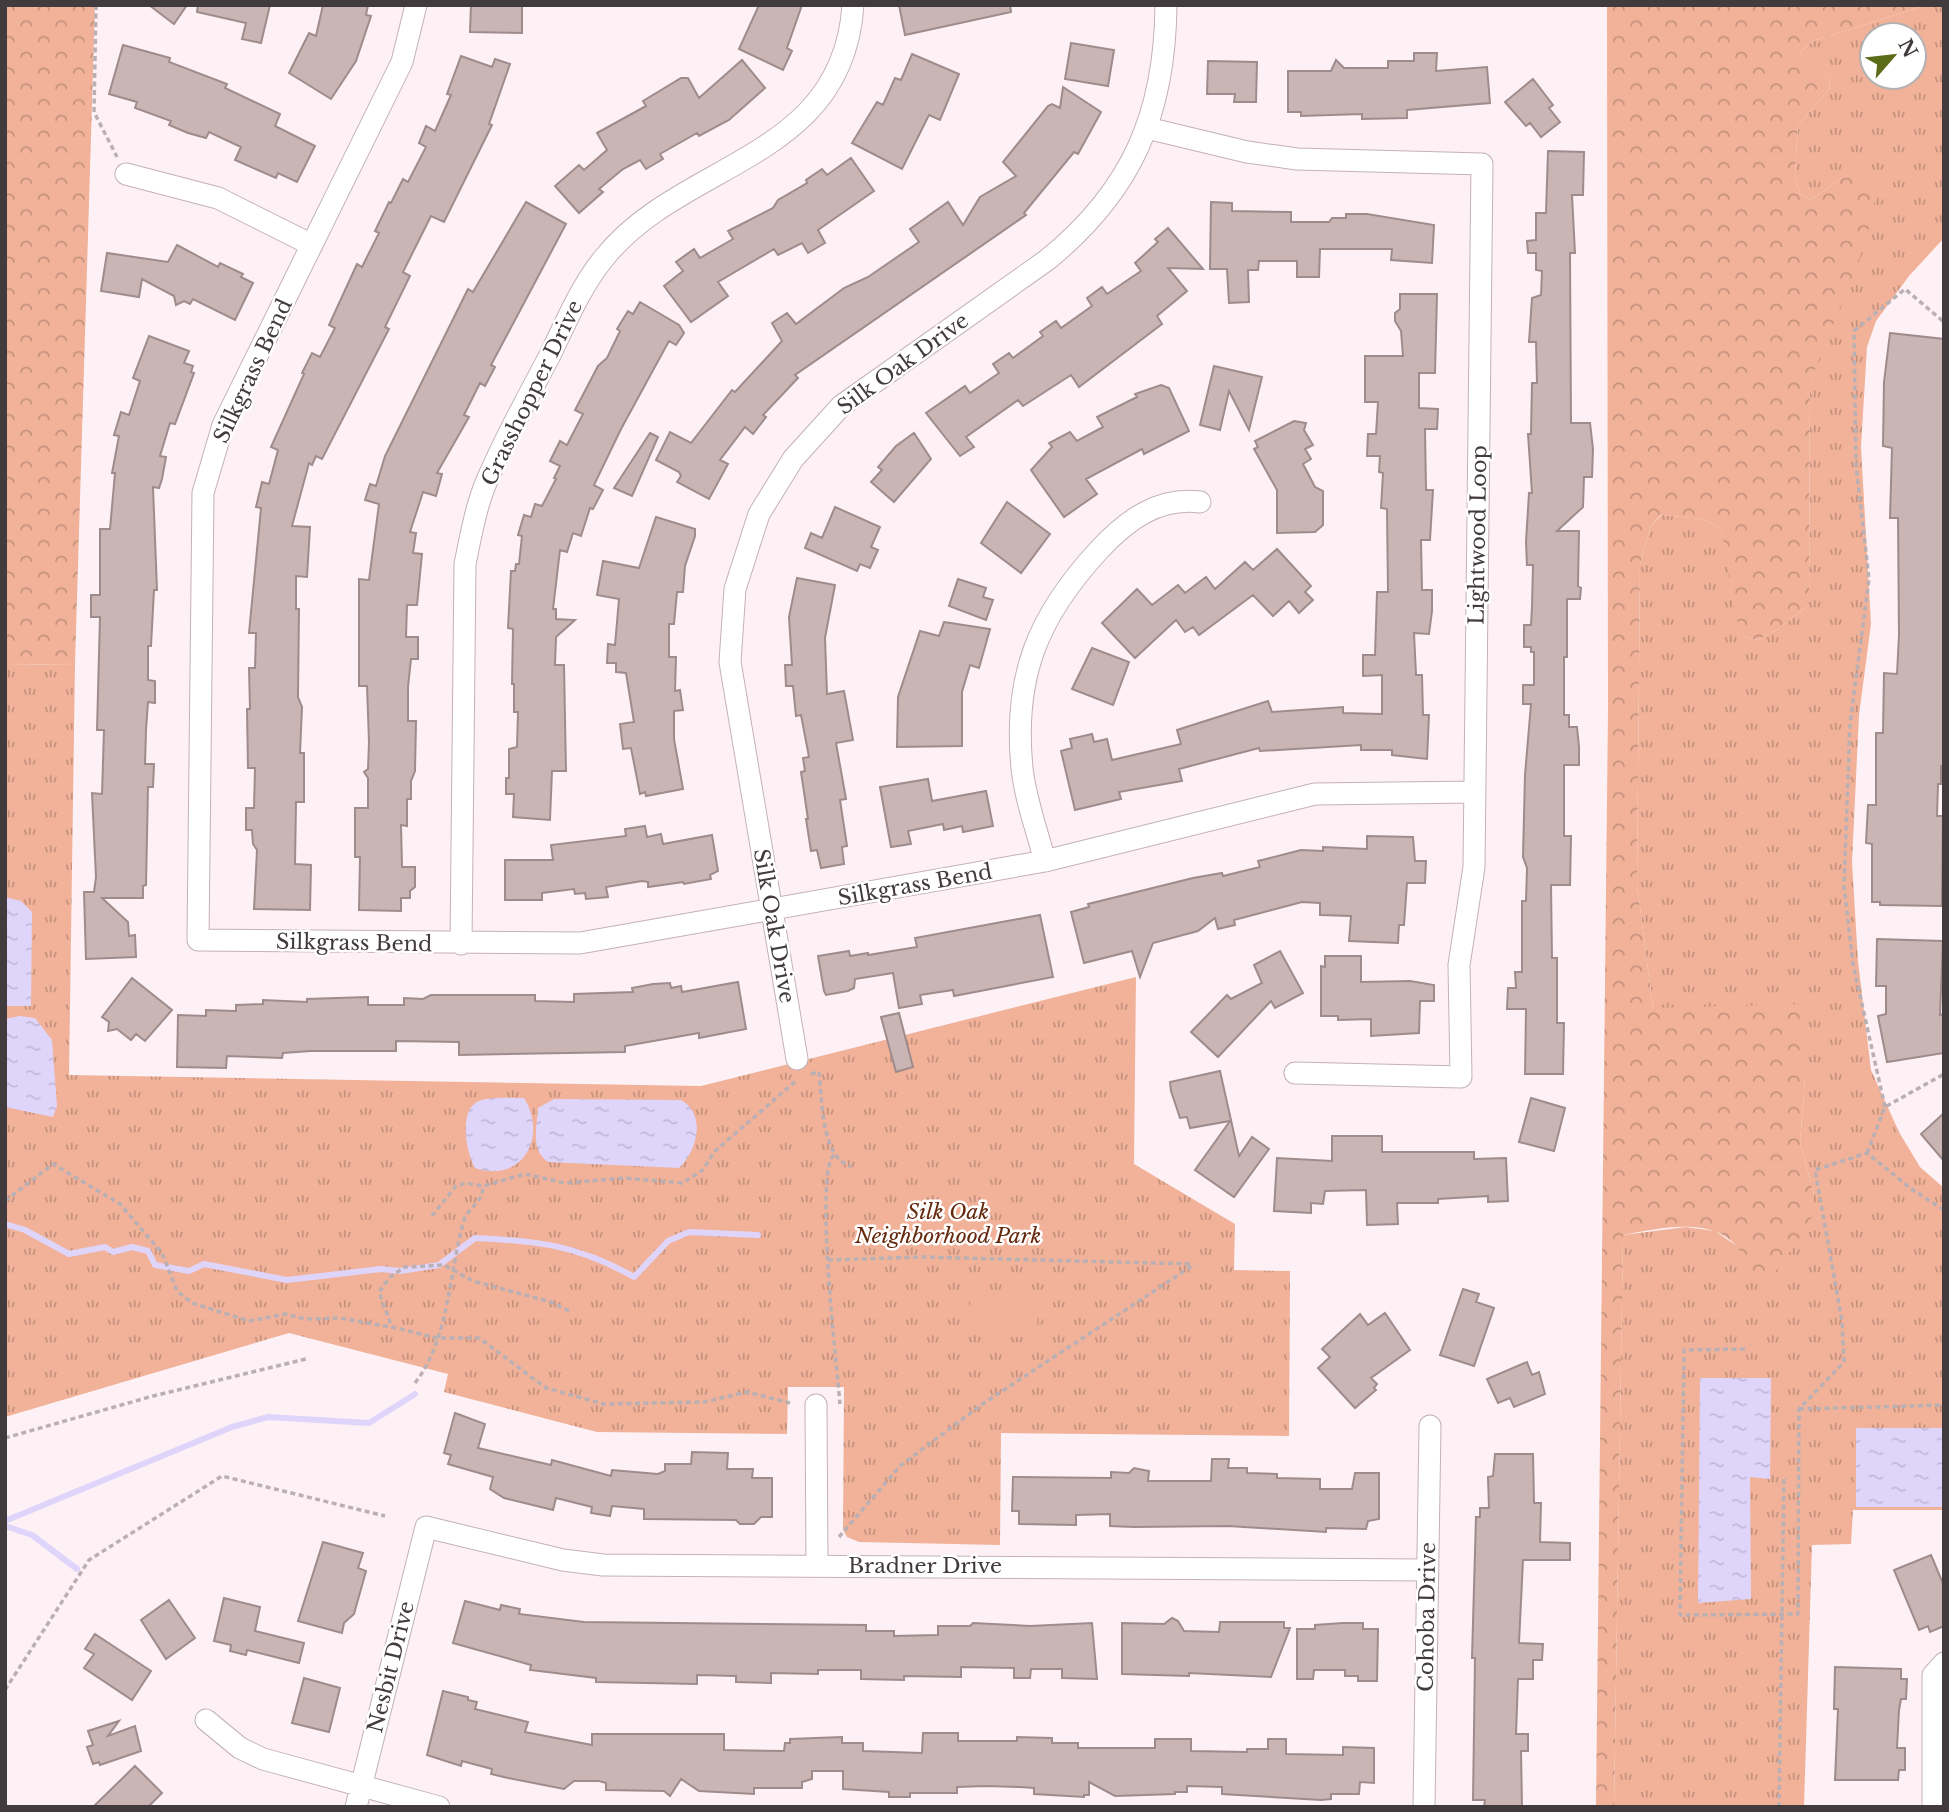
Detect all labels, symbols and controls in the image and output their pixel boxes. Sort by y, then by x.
north arrow [1858,21,1928,91]
text: N [1893,35,1922,62]
street label: Silkgrass Bend [208,295,298,447]
street label: Grasshopper Drive [476,296,588,490]
street label: Silk Oak Drive [832,308,974,420]
street label: Lightwood Loop [1463,445,1493,625]
street label: Silk Oak Drive [748,847,800,1005]
street label: Silkgrass Bend [836,859,994,911]
street label: Silkgrass Bend [276,929,432,957]
park label: Silk Oak Neighborhood Park [854,1199,1041,1249]
street label: Cohoba Drive [1413,1542,1441,1692]
street label: Bradner Drive [848,1553,1002,1579]
street label: Nesbit Drive [362,1598,420,1736]

